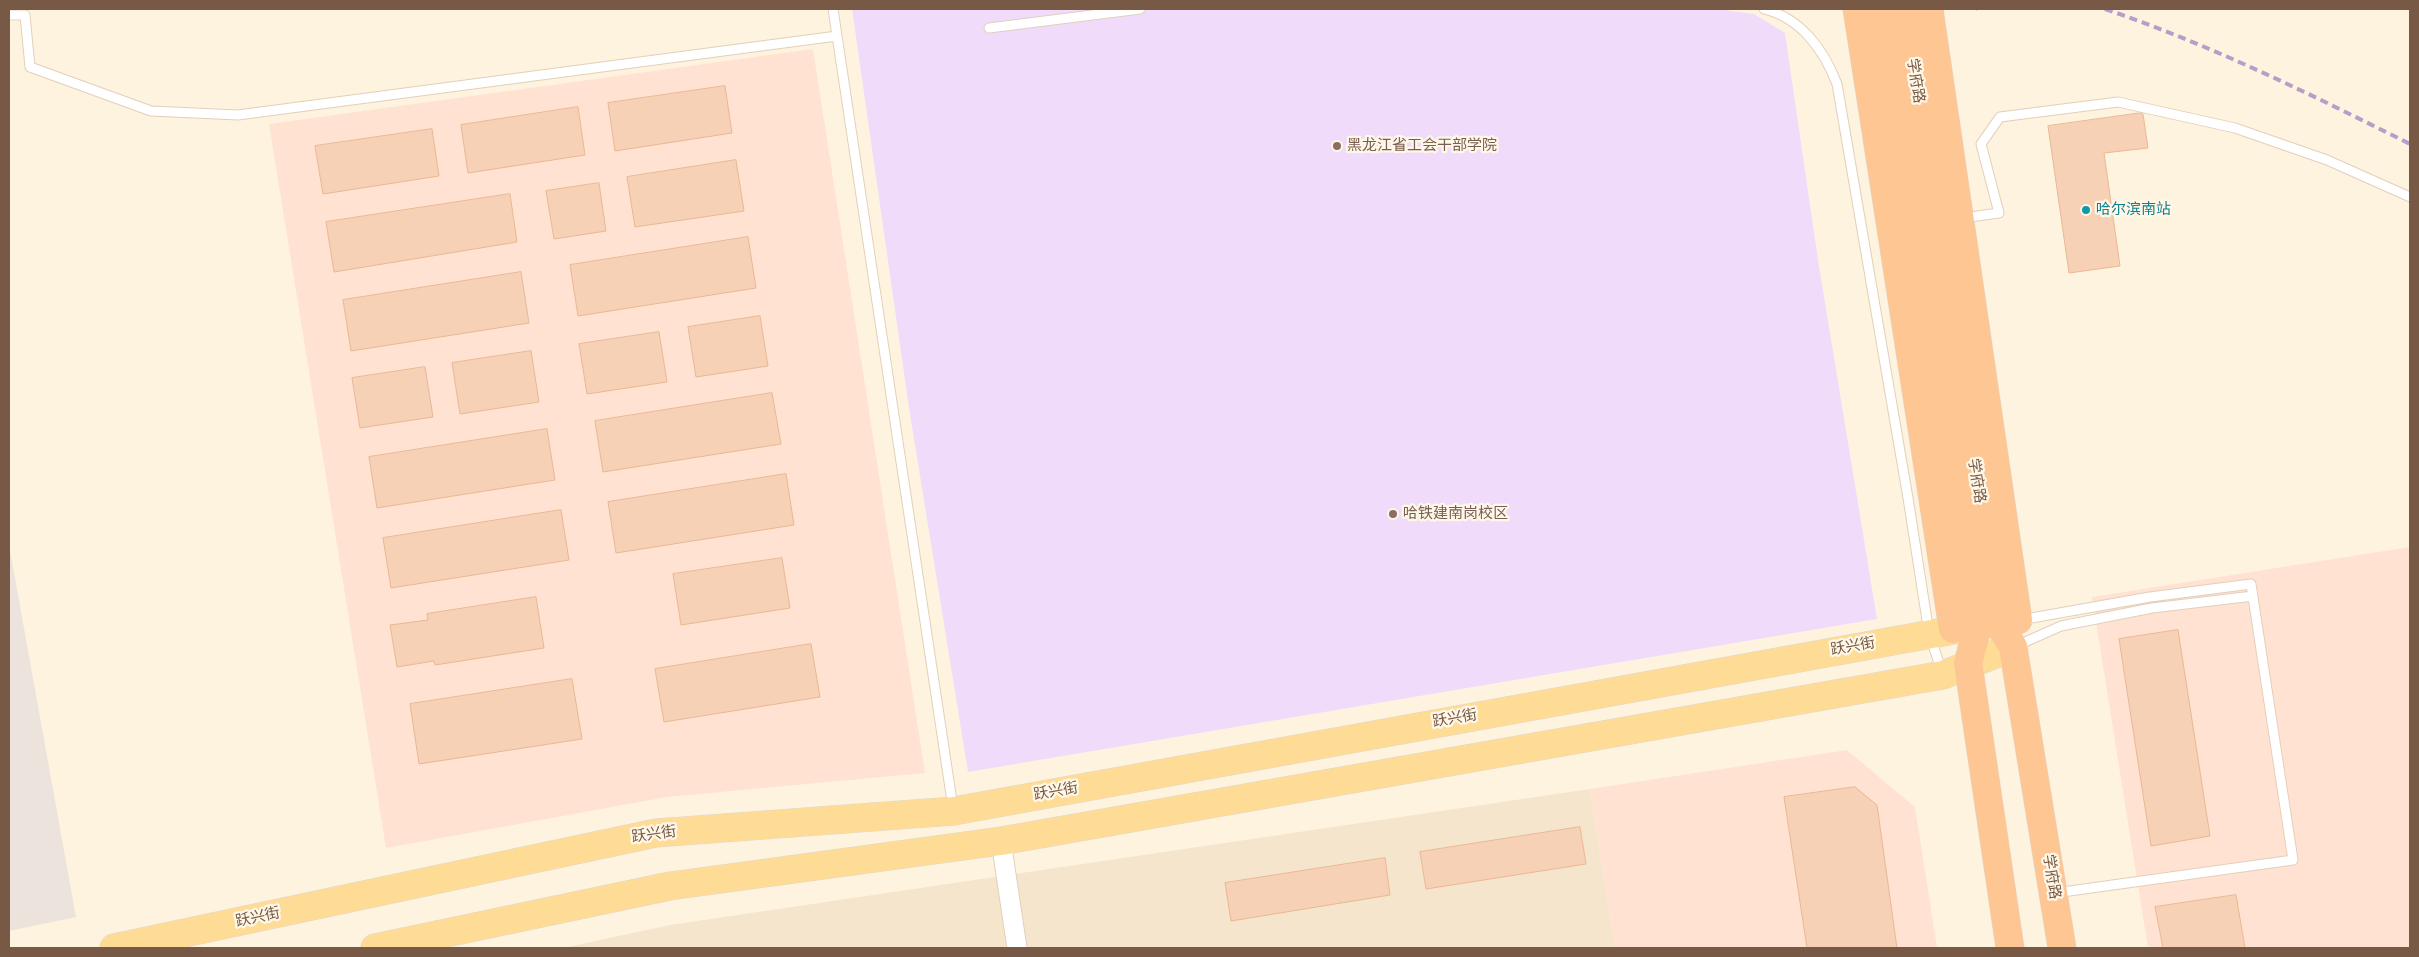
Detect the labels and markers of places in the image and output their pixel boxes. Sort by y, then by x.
place label: 黑龙江省工会干部学院 [1347,137,1497,155]
marker: 黑龙江省工会干部学院 [1331,140,1343,152]
place label: 哈尔滨南站 [2096,201,2171,219]
marker: 哈尔滨南站 [2080,204,2092,216]
place label: 哈铁建南岗校区 [1403,505,1508,523]
marker: 哈铁建南岗校区 [1387,508,1399,520]

